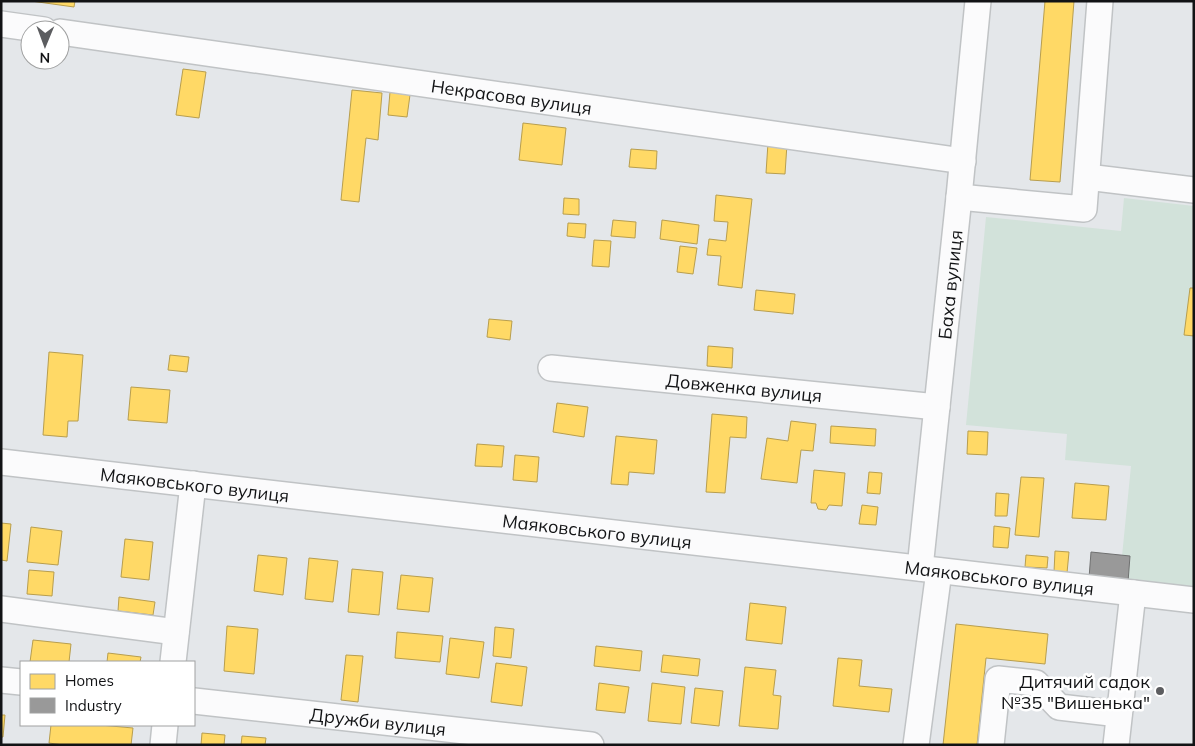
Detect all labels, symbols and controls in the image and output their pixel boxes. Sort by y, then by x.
north arrow [20,20,70,70]
text: N [39,49,50,67]
street label: Некрасова вулиця [430,74,593,119]
street label: Баха вулиця [933,229,967,340]
street label: Довженка вулиця [665,368,823,407]
street label: Маяковського вулиця [99,462,291,507]
street label: Маяковського вулиця [501,509,693,553]
street label: Маяковського вулиця [904,555,1095,600]
legend [20,661,195,726]
place label: Дитячий садок №35 "Вишенька" [1001,670,1150,714]
text: Homes [65,671,114,690]
marker: Дитячий садок №35 "Вишенька" [1154,685,1166,697]
text: Industry [65,696,122,715]
street label: Дружби вулиця [309,702,447,740]

